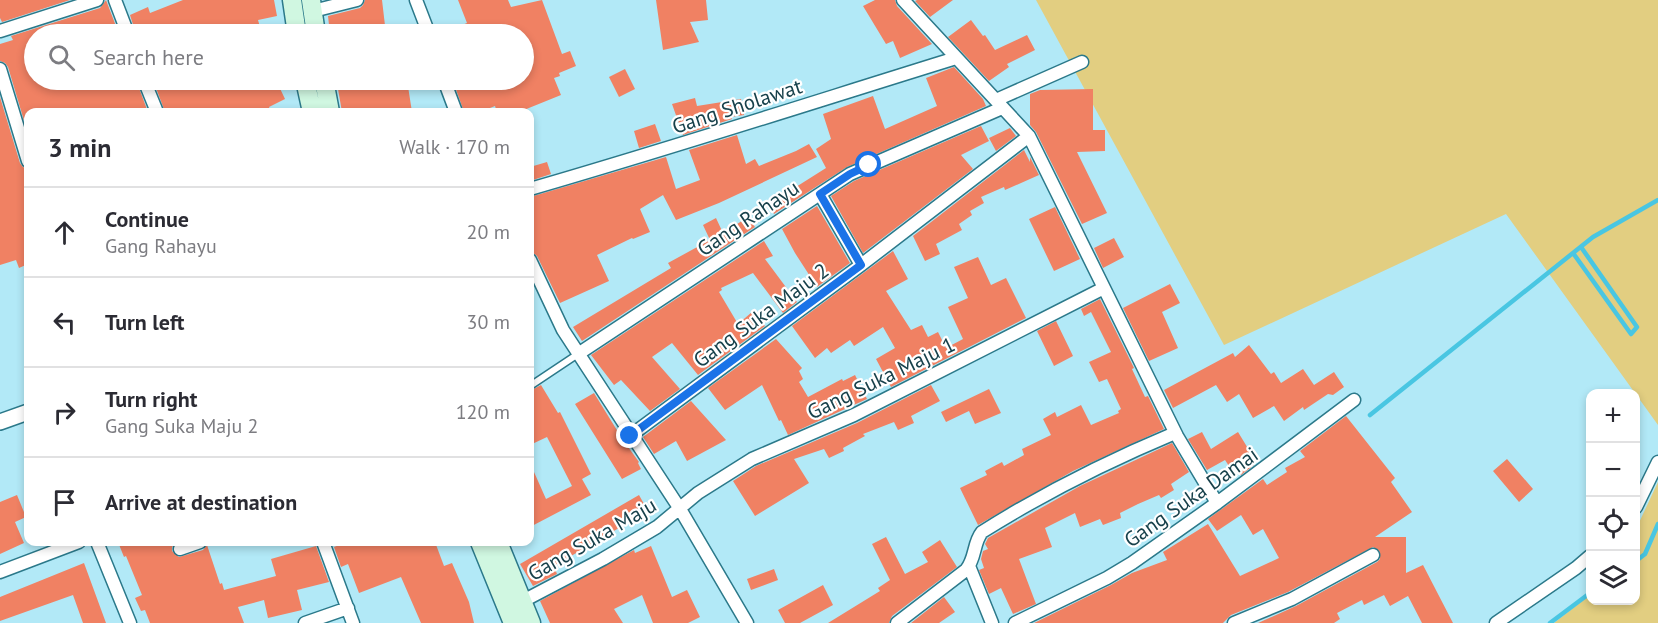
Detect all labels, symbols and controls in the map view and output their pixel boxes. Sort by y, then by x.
search box [24,24,534,90]
icon: search [45,41,78,74]
text: Search here [93,43,204,71]
street label: Gang Sholawat [669,72,805,140]
text: 3 min [48,131,111,164]
text: Walk · 170 m [399,134,510,160]
route start [855,151,881,177]
street label: Gang Rahayu [692,174,804,262]
text: Continue [105,205,189,233]
icon: ahead [48,216,81,249]
text: 20 m [467,219,510,245]
text: Gang Rahayu [105,233,217,259]
street label: Gang Suka Maju 2 [688,257,834,373]
icon: left [48,306,81,339]
text: Turn left [105,308,185,336]
text: 30 m [467,309,510,335]
street label: Gang Suka Maju 1 [803,331,959,425]
text: Turn right [105,385,197,413]
map controls [1586,389,1640,605]
button: + [1586,389,1640,443]
icon: right [48,396,81,429]
text: 120 m [456,399,510,425]
text: Gang Suka Maju 2 [105,413,259,439]
route end [616,422,642,448]
street label: Gang Suka Damai [1119,441,1263,553]
button: − [1586,443,1640,497]
icon: arrive [48,486,81,519]
text: Arrive at destination [105,488,297,516]
street label: Gang Suka Maju [523,491,661,587]
button: locate [1586,497,1640,551]
button: layers [1586,551,1640,605]

